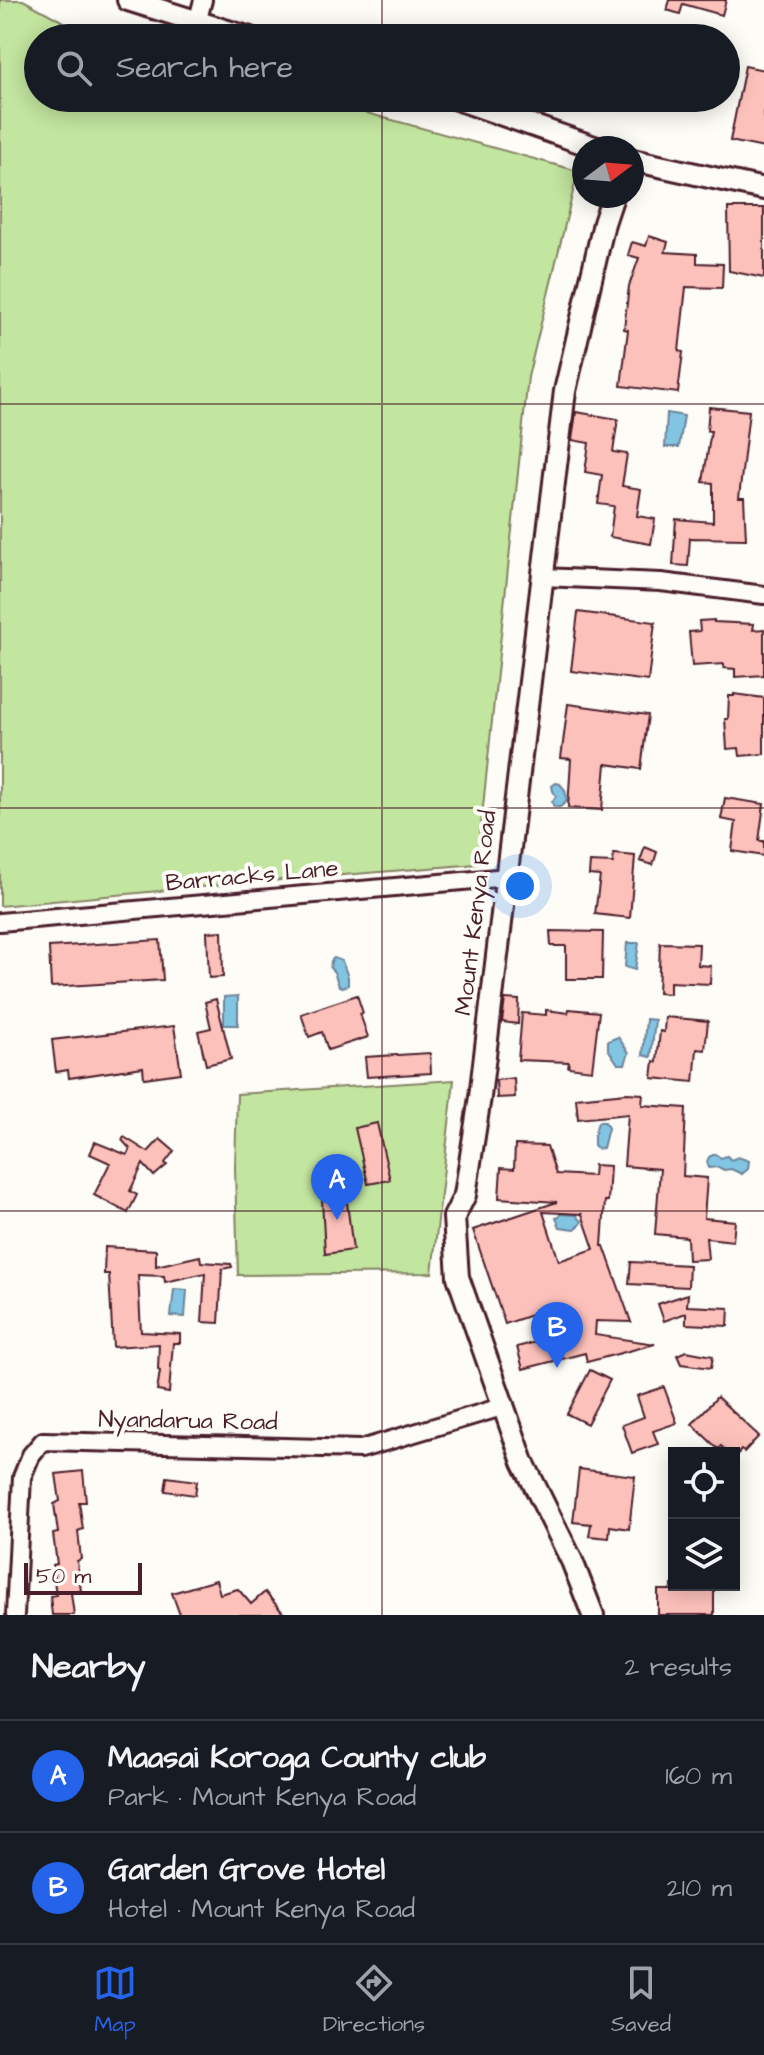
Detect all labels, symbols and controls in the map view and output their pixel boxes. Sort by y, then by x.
search box [24,24,740,112]
icon: search [52,46,96,90]
text: Search here [116,47,293,89]
north arrow [572,136,644,208]
street label: Mount Kenya Road [447,808,506,1018]
street label: Barracks Lane [164,852,340,900]
your location [500,866,540,906]
pin: A [311,1154,363,1220]
pin: B [531,1302,583,1368]
street label: Nyandarua Road [98,1402,278,1441]
map controls [668,1447,740,1591]
button: locate [668,1447,740,1519]
button: layers [668,1519,740,1591]
scale bar [24,1559,142,1595]
text: 50 m [36,1561,91,1592]
text: Nearby [32,1643,146,1691]
text: 2 results [624,1649,732,1685]
text: Maasai Koroga County club [108,1737,486,1779]
text: A [50,1758,66,1794]
text: 160 m [665,1758,732,1794]
text: Park · Mount Kenya Road [108,1779,416,1815]
text: Garden Grove Hotel [108,1849,385,1891]
text: B [49,1870,67,1906]
text: 210 m [667,1870,732,1906]
text: Hotel · Mount Kenya Road [108,1891,415,1927]
tab: Map [93,1961,137,2040]
tab: Directions [323,1961,425,2040]
tab: Saved [611,1961,671,2040]

